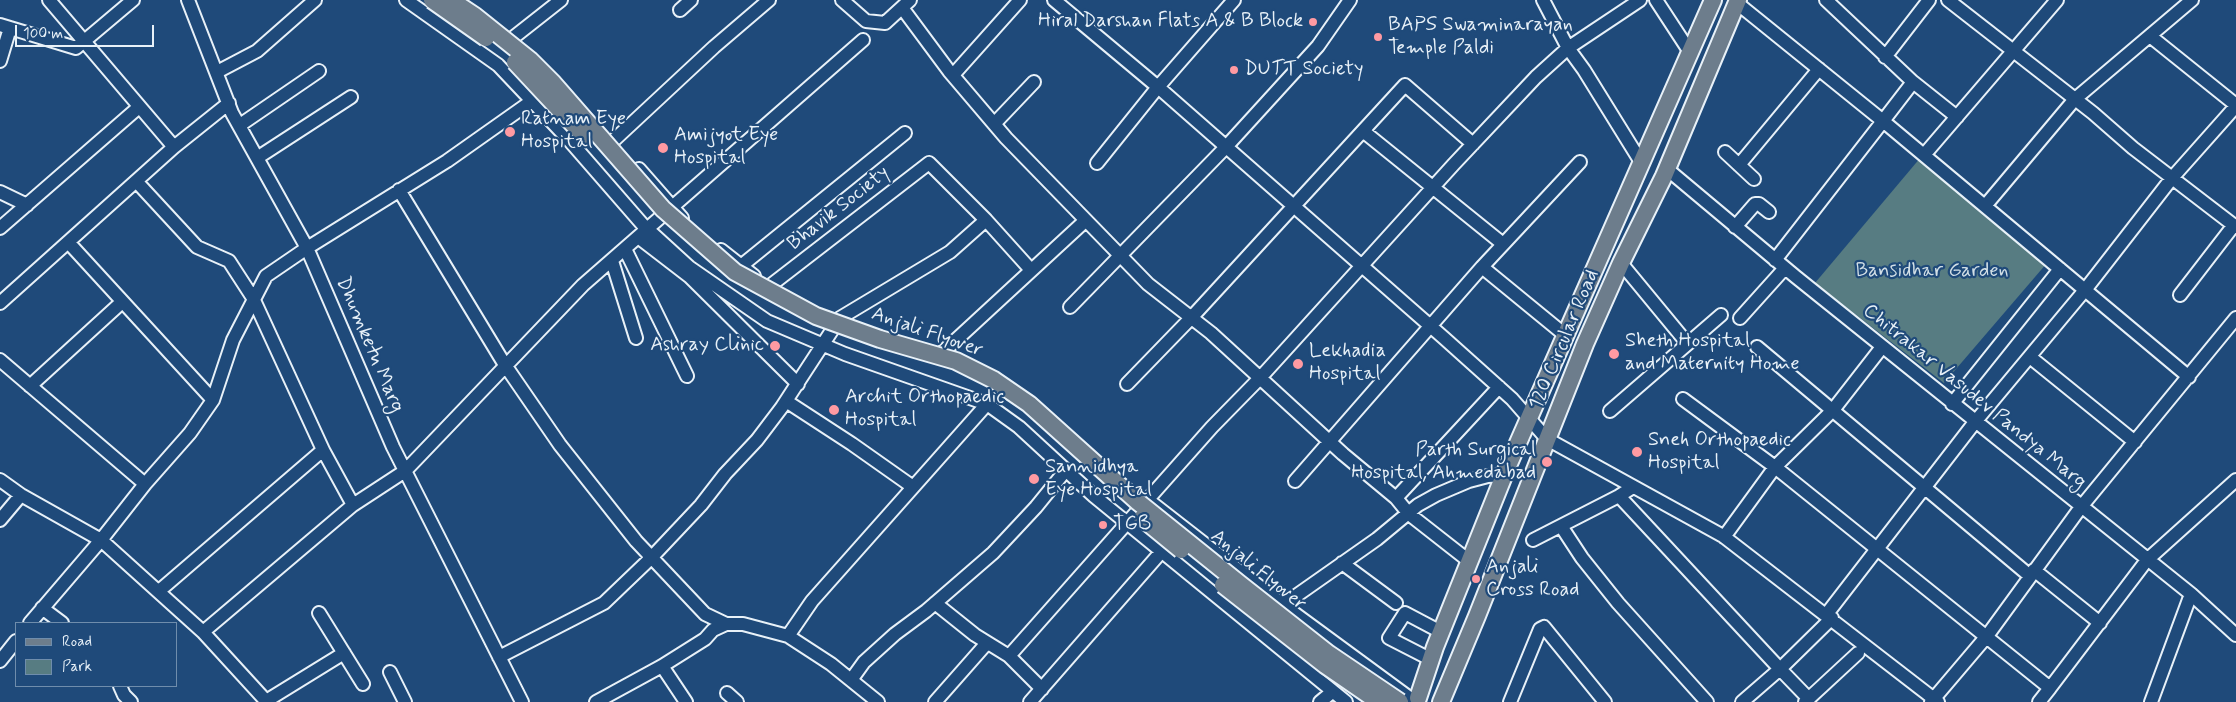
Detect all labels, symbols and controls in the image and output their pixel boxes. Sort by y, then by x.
place label: Hiral Darshan Flats A & B Block [1038,10,1303,34]
place label: BAPS Swaminarayan Temple Paldi [1388,14,1573,61]
scale bar [18,15,156,47]
marker: Hiral Darshan Flats A & B Block [1307,16,1319,28]
text: 100 m [23,24,63,44]
marker: BAPS Swaminarayan Temple Paldi [1372,31,1384,43]
place label: DUTT Society [1244,58,1363,82]
marker: DUTT Society [1228,64,1240,76]
place label: Ratnam Eye Hospital [521,108,626,155]
place label: Amijyot Eye Hospital [674,124,778,171]
marker: Ratnam Eye Hospital [503,125,517,139]
marker: Amijyot Eye Hospital [656,141,670,155]
street label: Bhavik Society [783,162,895,256]
park label: Bansidhar Garden [1855,260,2009,284]
street label: 120 Circular Road [1525,267,1605,413]
street label: Dhumketu Marg [330,274,408,416]
street label: Chitrakar Vasudev Pandya Marg [1857,299,2091,495]
street label: Anjali Flyover [868,303,986,363]
place label: Sheth Hospital and Maternity Home [1625,330,1800,377]
place label: Ashray Clinic [650,334,764,358]
marker: Ashray Clinic [768,339,782,353]
place label: Lekhadia Hospital [1309,340,1386,387]
marker: Sheth Hospital and Maternity Home [1607,347,1621,361]
marker: Lekhadia Hospital [1291,357,1305,371]
place label: Archit Orthopaedic Hospital [845,386,1004,433]
marker: Archit Orthopaedic Hospital [827,403,841,417]
place label: Sneh Orthopaedic Hospital [1648,429,1791,476]
place label: Parth Surgical Hospital, Ahmedabad [1351,439,1536,486]
marker: Sneh Orthopaedic Hospital [1630,445,1644,459]
marker: Parth Surgical Hospital, Ahmedabad [1540,455,1554,469]
place label: Sannidhya Eye Hospital [1045,456,1152,503]
marker: Sannidhya Eye Hospital [1027,472,1041,486]
place label: TGB [1113,513,1151,537]
marker: TGB [1097,519,1109,531]
street label: Anjali Flyover [1205,525,1311,617]
place label: Anjali Cross Road [1486,556,1579,603]
marker: Anjali Cross Road [1470,573,1482,585]
legend [15,622,178,687]
text: Road [62,632,92,652]
text: Park [62,657,92,677]

